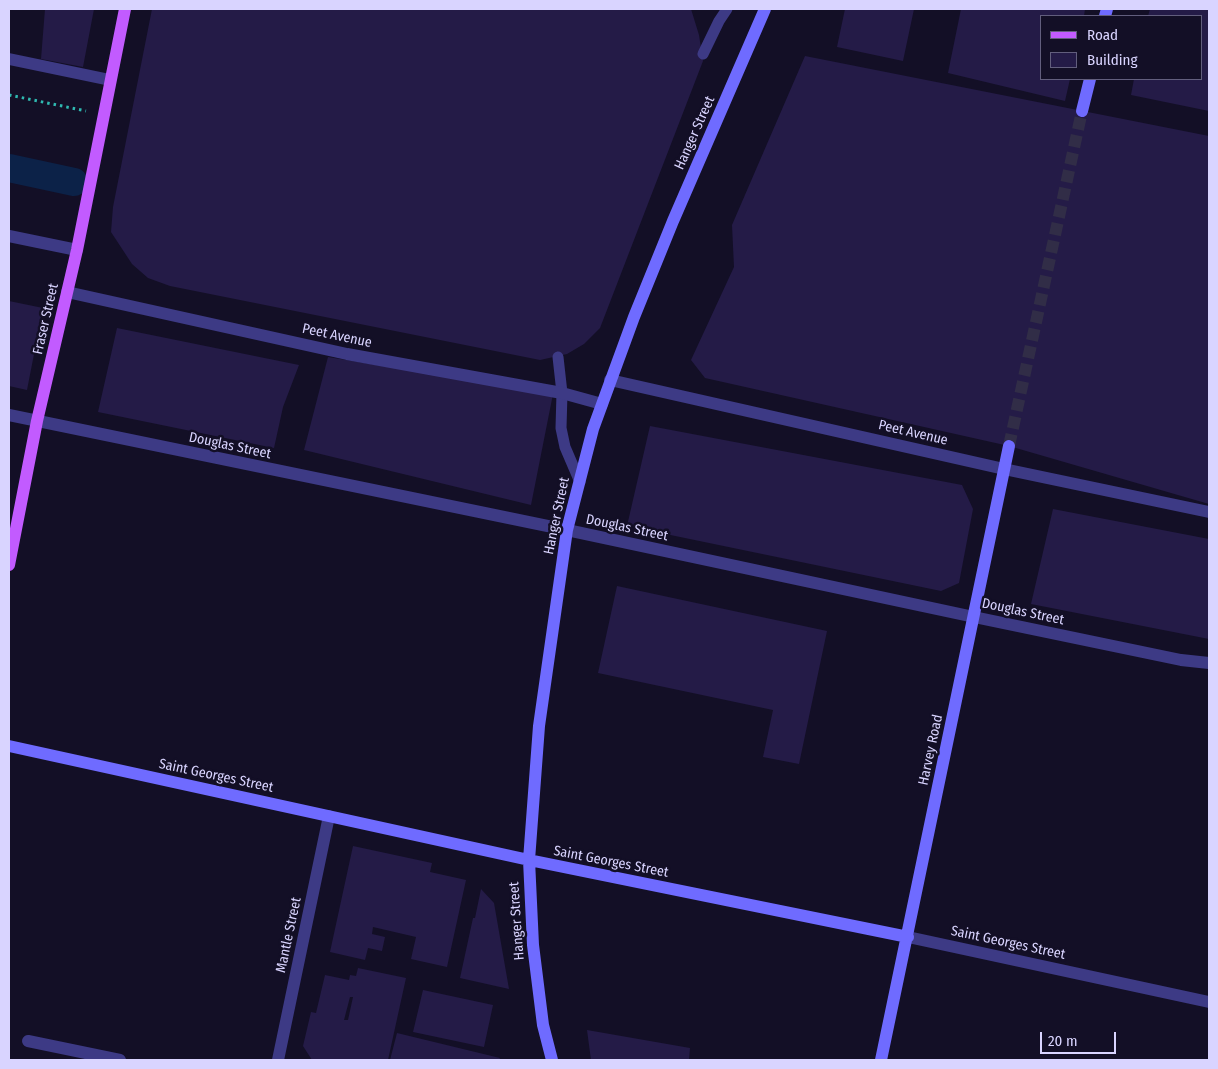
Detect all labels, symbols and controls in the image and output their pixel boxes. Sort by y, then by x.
legend [1040,15,1203,80]
text: Road [1087,26,1118,44]
text: Building [1087,51,1138,69]
street label: Hanger Street [671,94,719,172]
street label: Fraser Street [30,282,62,356]
street label: Peet Avenue [301,320,373,352]
street label: Peet Avenue [877,417,949,449]
street label: Douglas Street [187,429,273,463]
street label: Hanger Street [541,476,573,556]
street label: Douglas Street [584,511,670,545]
street label: Douglas Street [980,595,1066,629]
street label: Harvey Road [915,713,947,787]
street label: Saint Georges Street [157,756,275,796]
street label: Saint Georges Street [552,843,670,881]
street label: Hanger Street [506,881,528,961]
street label: Mantle Street [273,896,305,974]
street label: Saint Georges Street [949,923,1067,963]
scale bar [1043,1022,1119,1054]
text: 20 m [1048,1032,1078,1050]

